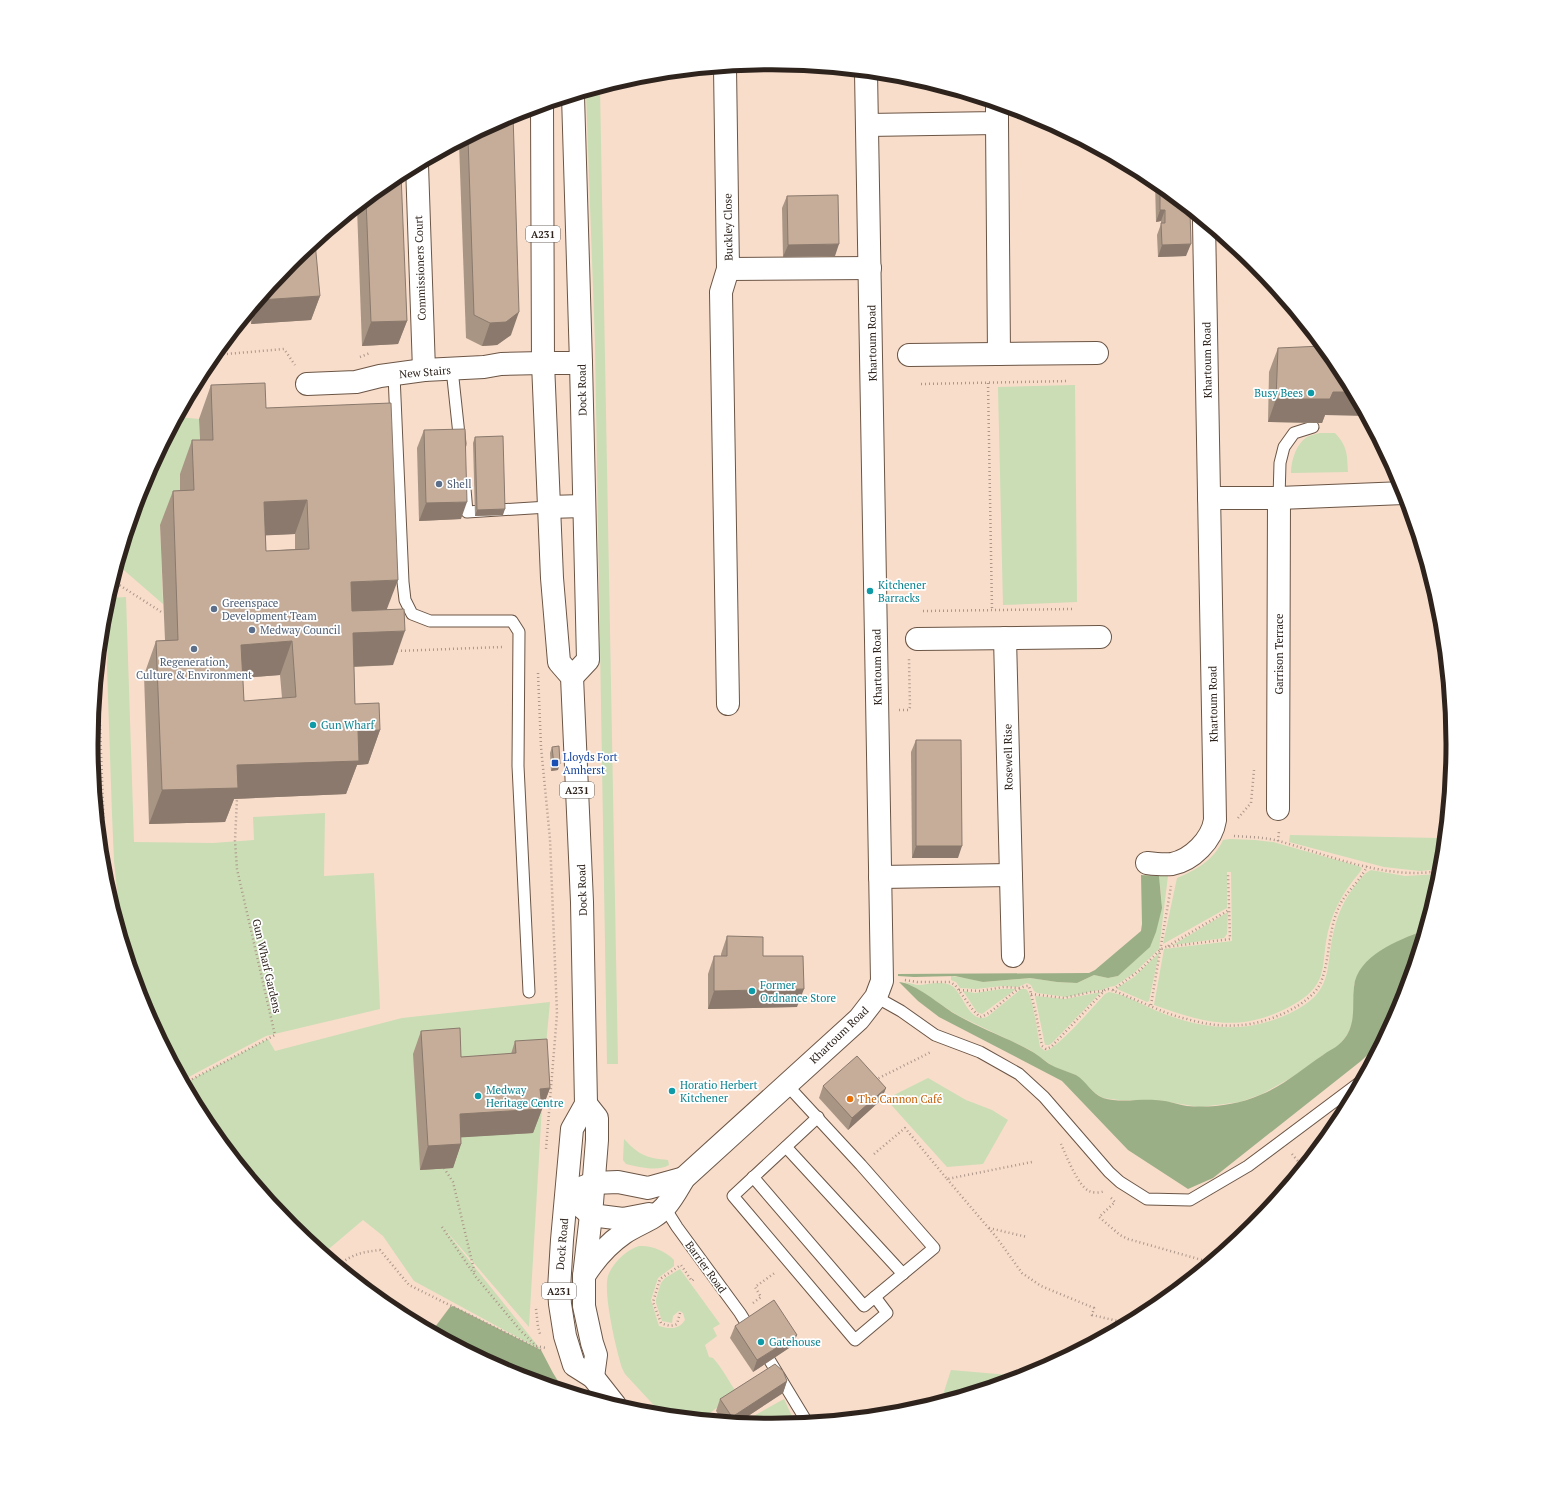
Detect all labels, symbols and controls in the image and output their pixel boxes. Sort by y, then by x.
street label: Buckley Close [720,193,736,261]
street label: Commissioners Court [411,215,429,321]
road number: A231 [526,226,560,242]
street label: Khartoum Road [864,305,880,381]
street label: Khartoum Road [1199,322,1215,398]
street label: New Stairs [398,363,452,381]
street label: Dock Road [575,364,589,416]
place label: Busy Bees [1254,386,1303,400]
marker: Busy Bees [1306,388,1316,398]
place label: Shell [447,477,472,491]
marker: Shell [434,479,444,489]
place label: Kitchener Barracks [878,578,927,605]
marker: Kitchener Barracks [865,586,875,596]
place label: Greenspace Development Team [222,596,317,623]
marker: Greenspace Development Team [209,604,219,614]
street label: Garrison Terrace [1272,613,1286,695]
place label: Medway Council [260,623,340,637]
marker: Medway Council [247,625,257,635]
street label: Khartoum Road [869,629,885,705]
marker: Regeneration, Culture & Environment [189,644,199,654]
place label: Regeneration, Culture & Environment [136,655,252,682]
street label: Khartoum Road [1205,666,1221,742]
place label: Gun Wharf [321,718,376,732]
marker: Gun Wharf [308,720,318,730]
street label: Rosewell Rise [1000,723,1016,790]
place label: Lloyds Fort Amherst [563,750,618,777]
marker: Lloyds Fort Amherst [550,758,560,768]
road number: A231 [560,782,594,798]
street label: Dock Road [574,864,590,916]
street label: Gun Wharf Gardens [249,917,285,1015]
place label: Former Ordnance Store [760,978,837,1005]
marker: Former Ordnance Store [747,986,757,996]
street label: Khartoum Road [807,1003,871,1067]
place label: Horatio Herbert Kitchener [680,1078,758,1105]
place label: Medway Heritage Centre [486,1083,564,1110]
marker: Horatio Herbert Kitchener [667,1086,677,1096]
marker: Medway Heritage Centre [473,1091,483,1101]
place label: The Cannon Café [858,1092,943,1106]
marker: The Cannon Café [845,1094,855,1104]
street label: Dock Road [553,1218,571,1270]
street label: Barrier Road [682,1238,730,1296]
road number: A231 [542,1283,576,1299]
place label: Gatehouse [769,1335,821,1349]
marker: Gatehouse [756,1337,766,1347]

